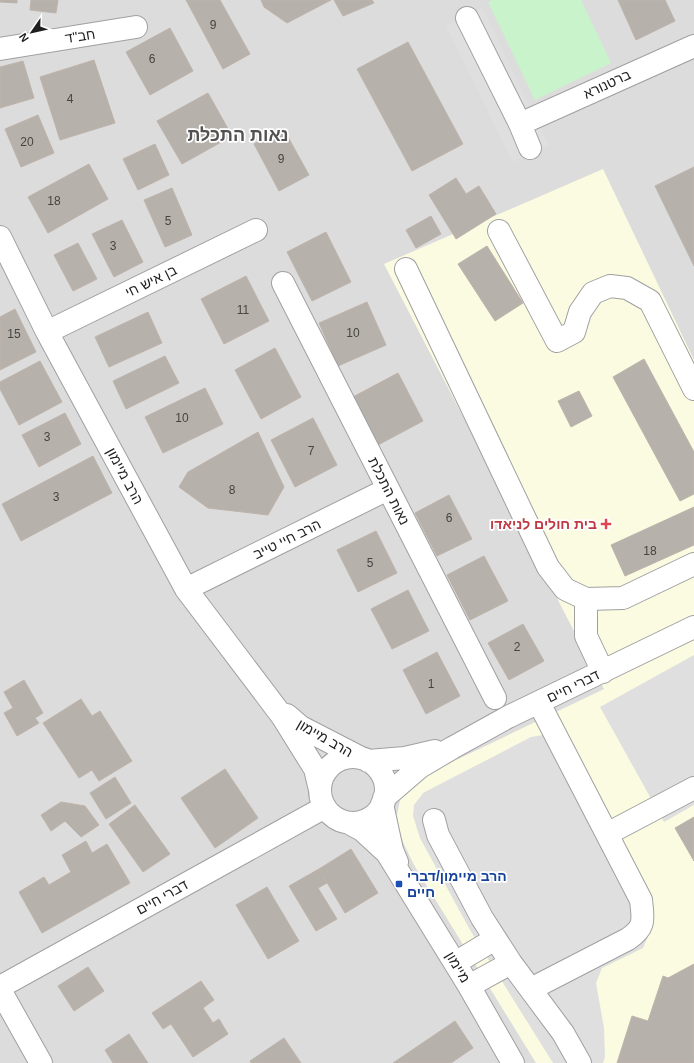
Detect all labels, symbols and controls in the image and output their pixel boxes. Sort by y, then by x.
north arrow [12,12,52,52]
house number: 9 [210,18,217,32]
street label: חב"ד [64,26,96,46]
text: N [16,31,31,44]
house number: 6 [149,52,156,66]
street label: ברטנורא [581,66,633,102]
house number: 4 [67,92,74,106]
district label: נאות התכלת [188,125,288,145]
house number: 20 [20,135,34,149]
house number: 9 [278,152,285,166]
house number: 18 [47,194,61,208]
house number: 5 [165,214,172,228]
house number: 3 [110,239,117,253]
street label: בן איש חי [123,262,179,300]
house number: 11 [237,303,250,317]
house number: 10 [346,326,360,340]
house number: 15 [7,327,21,341]
house number: 10 [175,411,189,425]
house number: 3 [44,430,51,444]
house number: 7 [308,444,315,458]
street label: הרב מיימון [103,445,147,507]
street label: נאות התכלת [365,454,413,528]
house number: 8 [229,483,236,497]
house number: 3 [53,490,60,504]
house number: 6 [446,511,453,525]
street label: הרב חיי טייב [251,516,323,562]
place label: בית חולים לניאדו [490,516,597,532]
marker: בית חולים לניאדו [600,518,612,530]
house number: 18 [643,544,657,558]
house number: 5 [367,556,374,570]
house number: 2 [514,640,521,654]
street label: דברי חיים [544,666,602,706]
house number: 1 [428,677,435,691]
street label: הרב מיימון [294,716,356,760]
place label: הרב מיימון/דברי חיים [407,868,507,900]
street label: דברי חיים [133,876,191,918]
marker: הרב מיימון/דברי חיים [394,879,404,889]
street label: מיימון [443,949,473,985]

